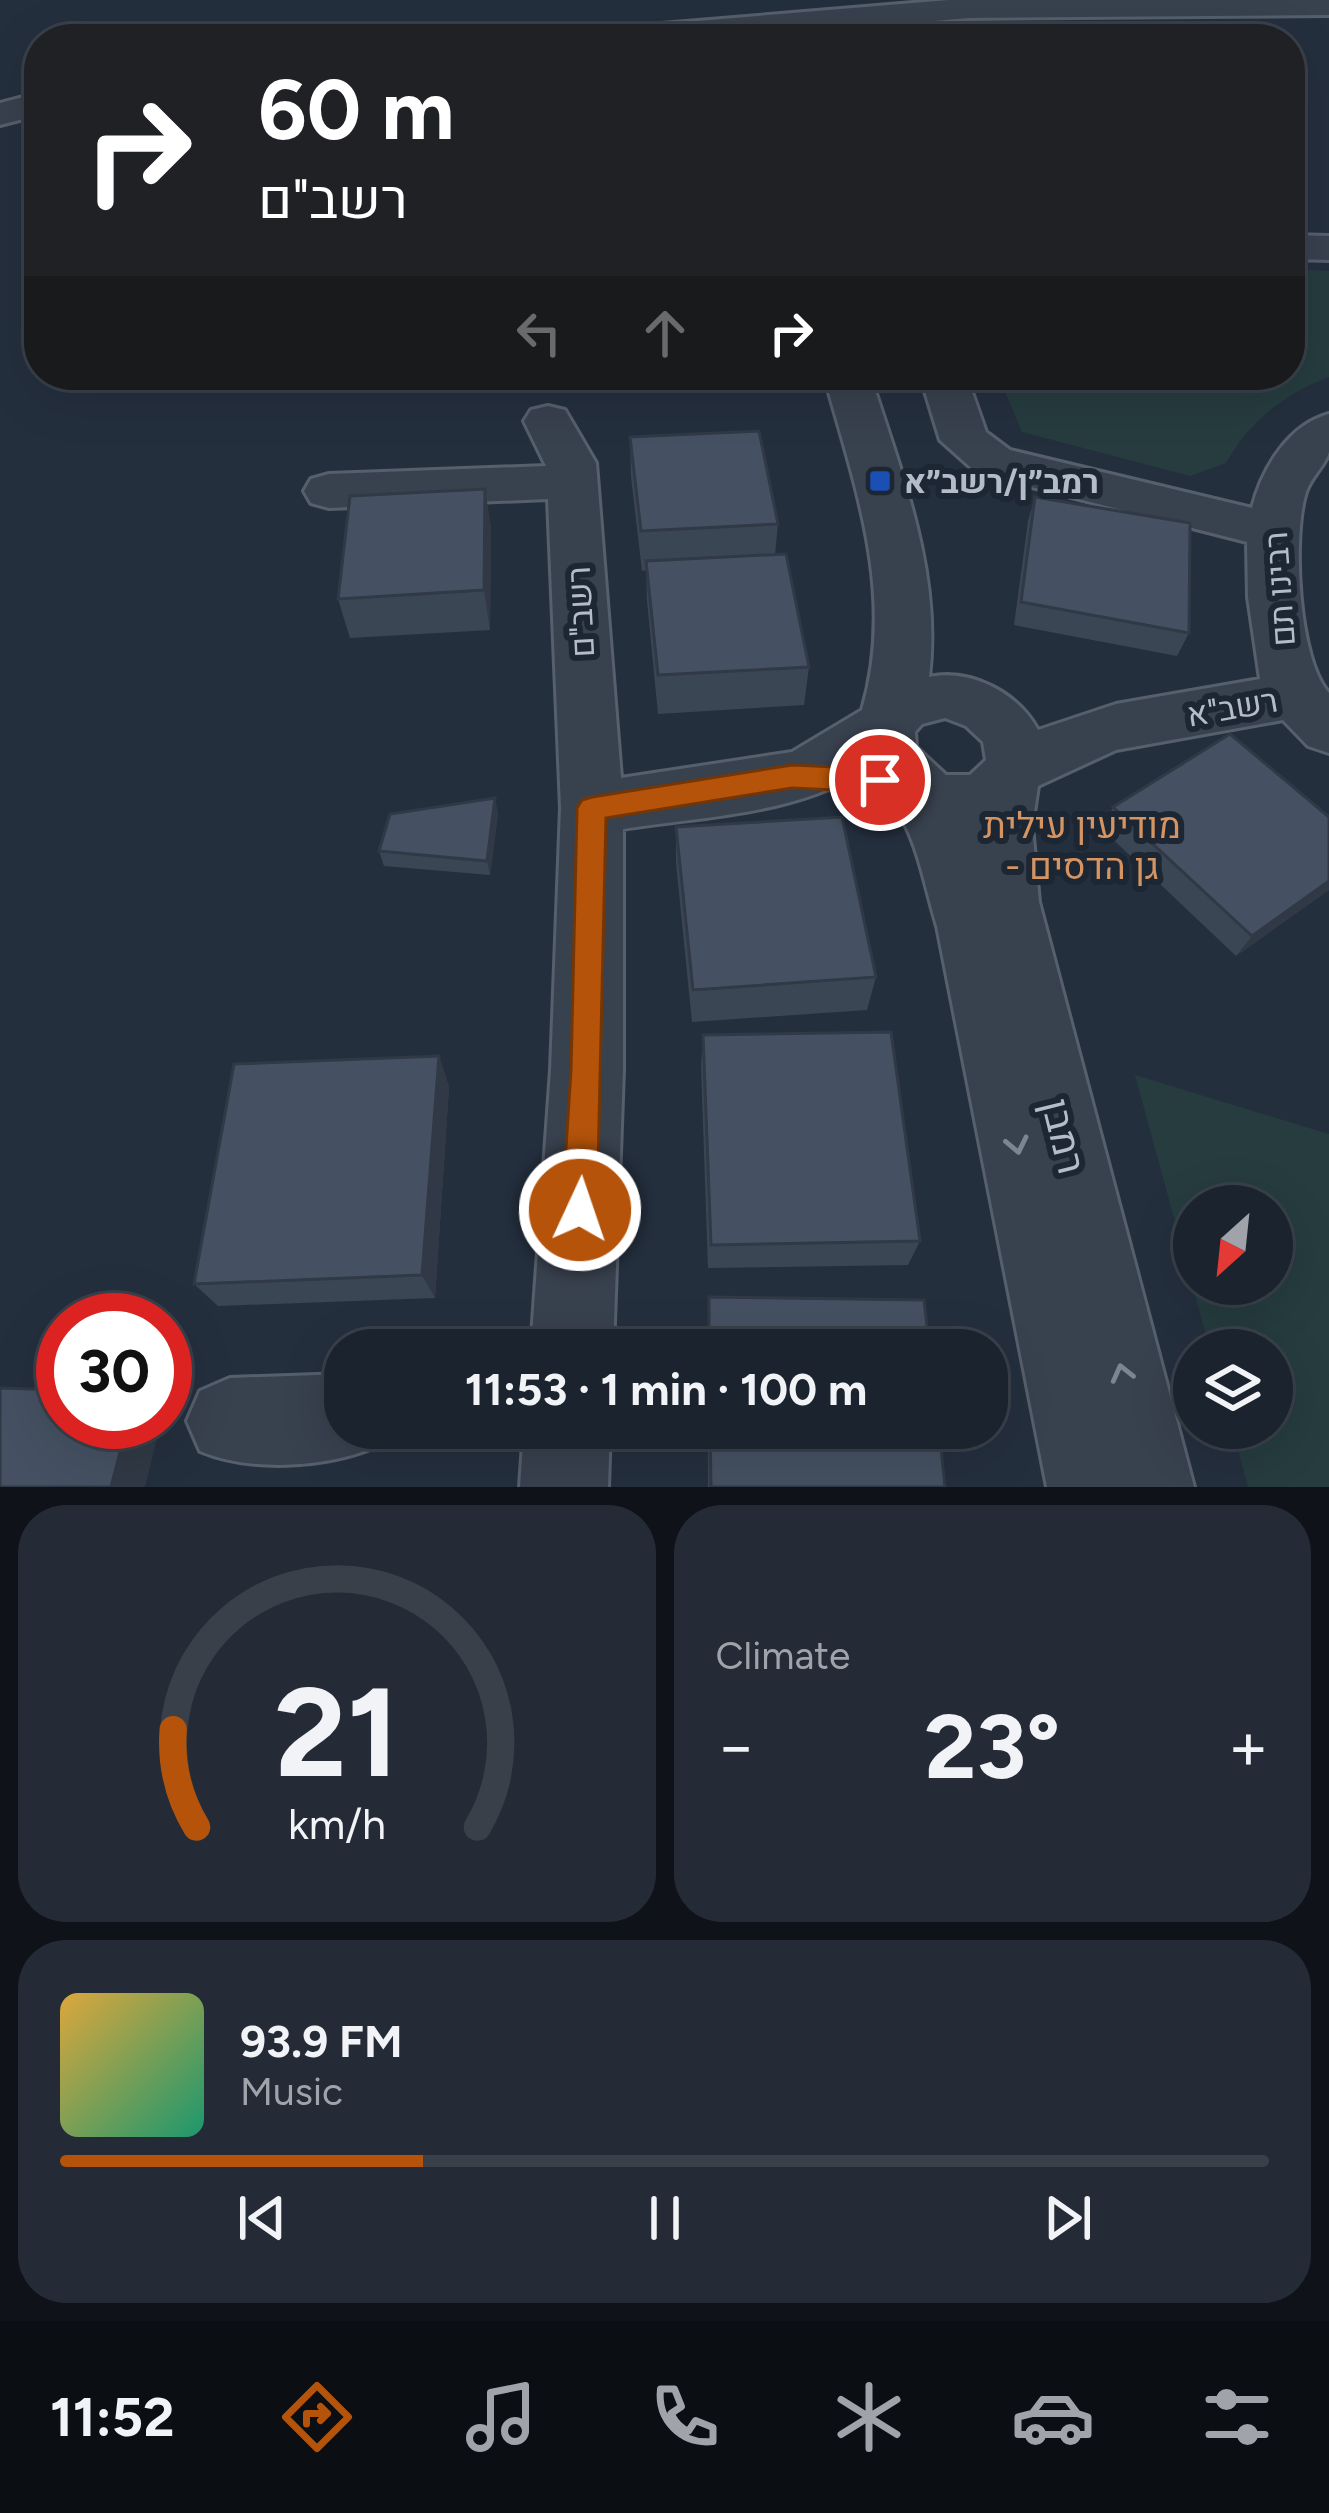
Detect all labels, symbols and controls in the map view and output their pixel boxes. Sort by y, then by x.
text: 60 m [258,59,454,160]
icon: right [60,72,216,228]
text: רשב"ם [258,167,407,232]
icon: left [506,300,572,366]
icon: ahead [632,300,698,366]
icon: right [758,300,824,366]
place label: רמב״ן/רשב״א [904,462,1099,501]
marker: רמב״ן/רשב״א [867,468,893,494]
street label: רבינו תם [1256,530,1303,648]
street label: רשב"ם [559,565,602,659]
street label: רשב"א [1184,680,1281,735]
pin [829,729,931,831]
icon: arrive [847,747,913,813]
district label: מודיעין עילית - גן הדסים [983,804,1181,888]
street label: רמבן [1032,1094,1095,1179]
one-way arrow [1004,1135,1029,1155]
position arrow [517,1147,643,1273]
north arrow [1173,1185,1293,1305]
map controls [1173,1185,1293,1449]
speed limit sign: 30 [36,1293,192,1449]
button: layers [1173,1329,1293,1449]
text: 11:53 · 1 min · 100 m [465,1362,867,1416]
one-way arrow [1111,1364,1136,1384]
text: Climate [716,1632,850,1679]
text: 21 [274,1657,399,1807]
text: 23° [924,1692,1060,1801]
text: − [716,1706,757,1786]
text: + [1228,1706,1269,1786]
text: km/h [288,1797,386,1849]
text: 93.9 FM [240,2014,403,2068]
text: Music [240,2068,343,2115]
icon: previous [229,2185,295,2251]
icon: pause [632,2185,698,2251]
icon: next [1035,2185,1101,2251]
icon: directions [275,2375,359,2459]
icon: music [459,2375,543,2459]
icon: phone [643,2375,727,2459]
icon: climate [827,2375,911,2459]
icon: car [1011,2375,1095,2459]
icon: filters [1195,2375,1279,2459]
text: 11:52 [50,2385,175,2450]

